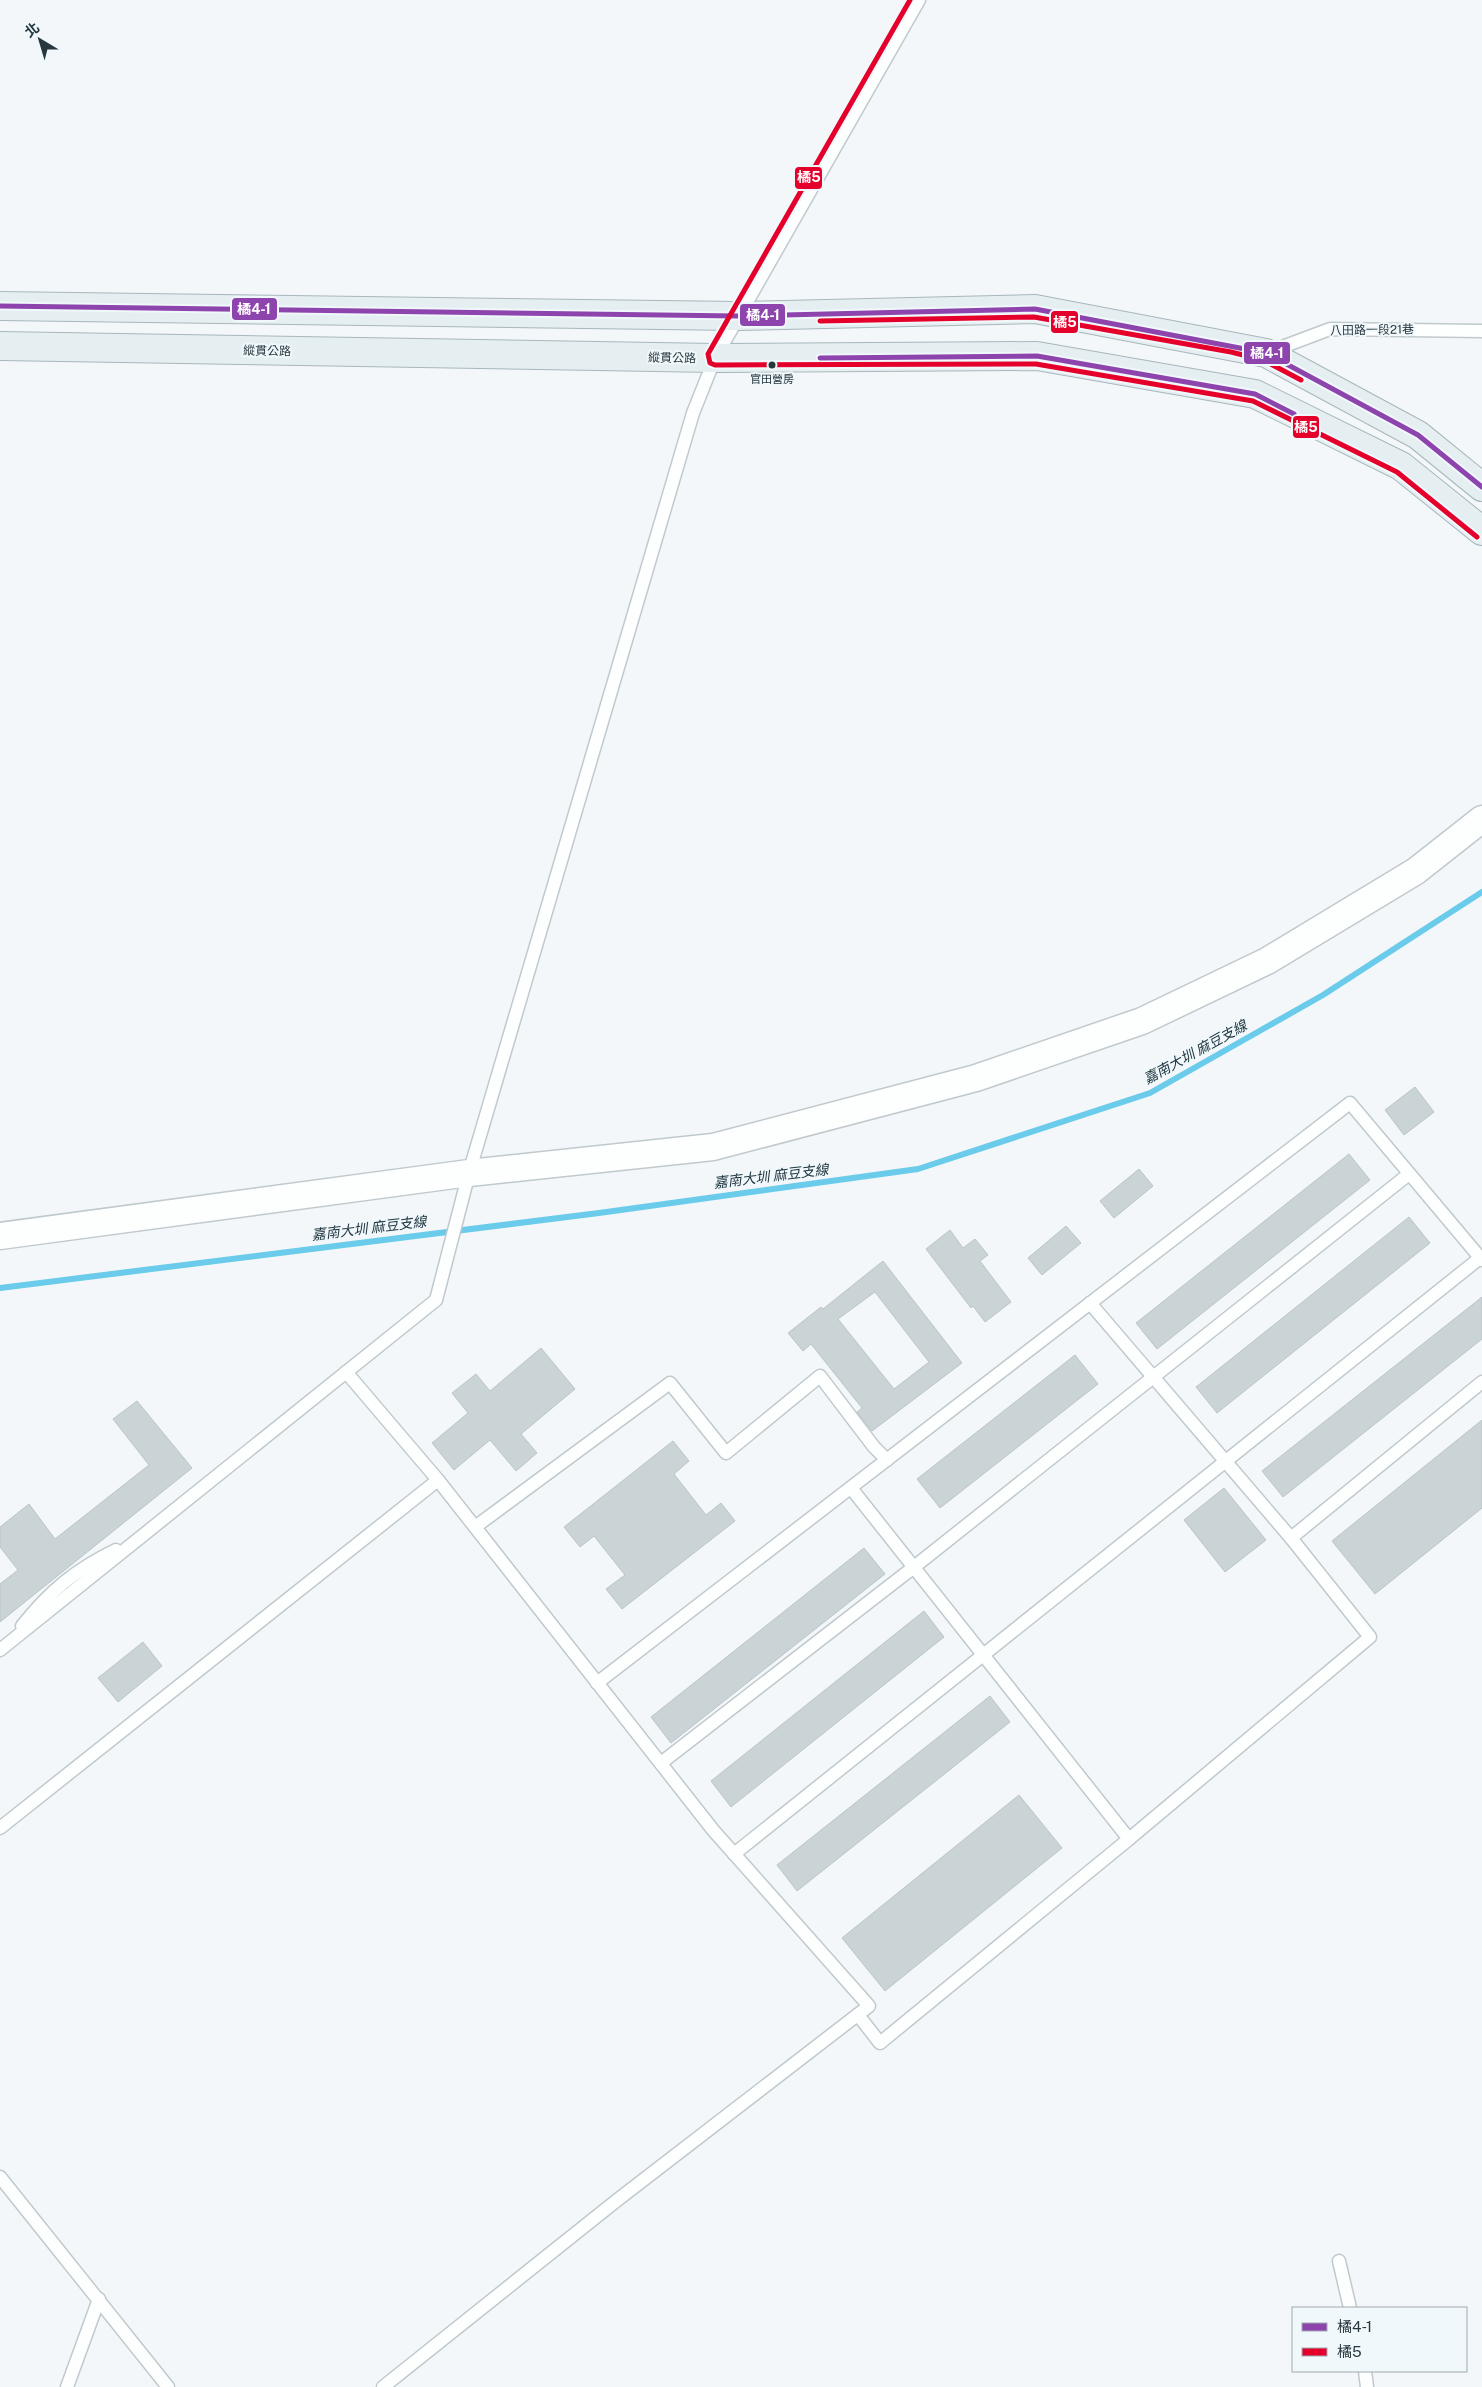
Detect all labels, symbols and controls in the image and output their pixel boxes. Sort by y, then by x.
north arrow [15,15,65,65]
text: 北 [22,19,42,40]
line badge: 橘5 [794,166,823,190]
text: 橘5 [797,169,821,185]
line badge: 橘4-1 [231,297,278,321]
text: 橘4-1 [237,301,271,317]
line badge: 橘4-1 [739,303,786,327]
text: 橘4-1 [746,307,780,323]
line badge: 橘5 [1050,310,1079,334]
text: 橘5 [1053,314,1077,330]
street label: 八田路一段21巷 [1330,322,1414,338]
line badge: 橘4-1 [1243,341,1291,365]
street label: 縱貫公路 [243,344,291,358]
text: 橘4-1 [1250,345,1284,361]
street label: 縱貫公路 [648,351,696,365]
marker: 官田營房 [767,360,777,370]
place label: 官田營房 [750,373,794,385]
line badge: 橘5 [1292,415,1320,439]
text: 橘5 [1294,419,1318,435]
water label: 嘉南大圳 麻豆支線 [1141,1016,1251,1087]
water label: 嘉南大圳 麻豆支線 [713,1161,831,1191]
water label: 嘉南大圳 麻豆支線 [311,1213,429,1243]
legend [1292,2307,1467,2372]
text: 橘4-1 [1337,2318,1372,2335]
text: 橘5 [1337,2343,1362,2360]

